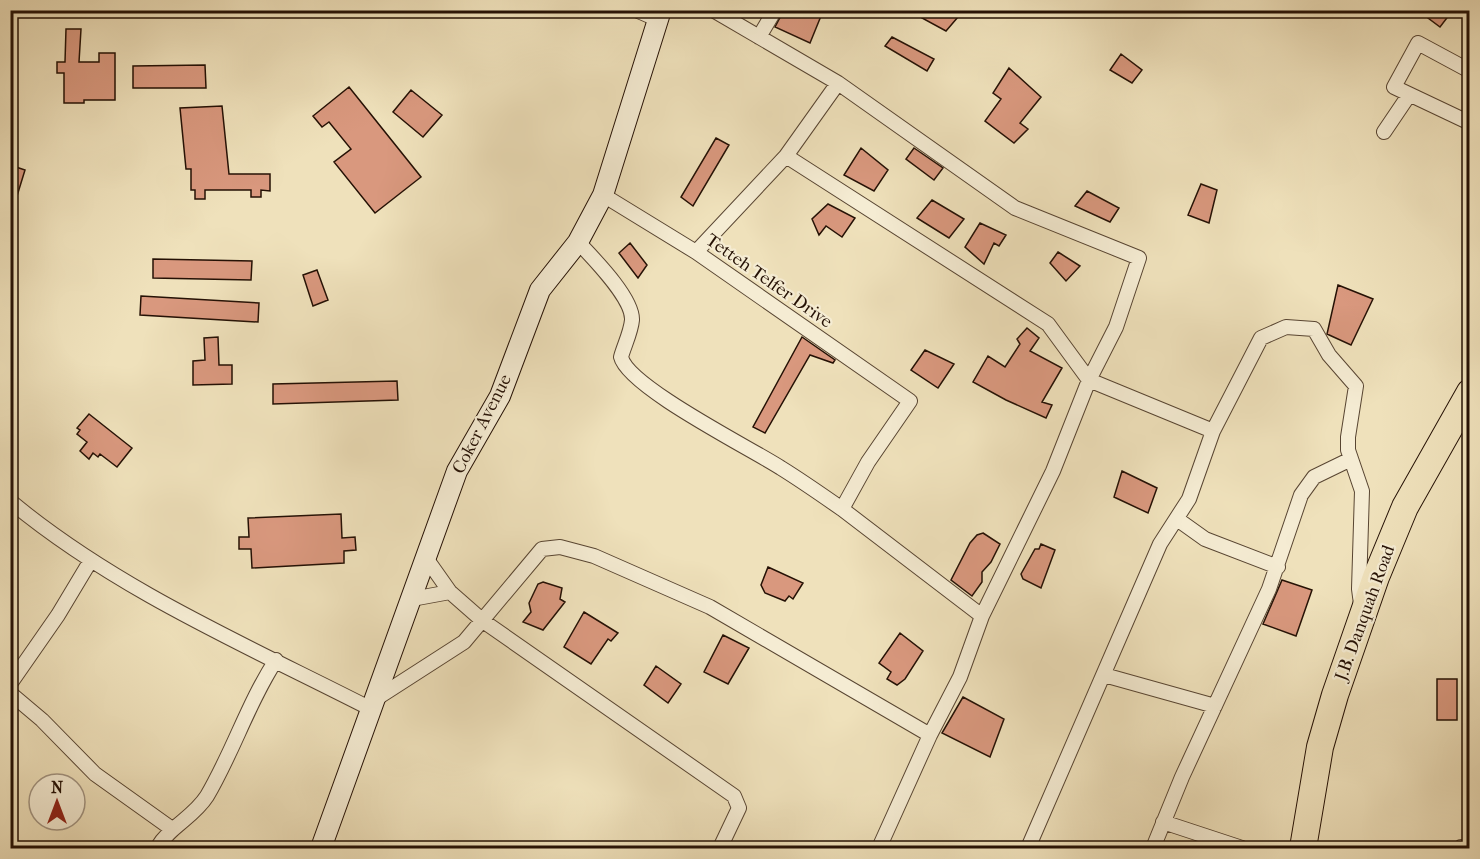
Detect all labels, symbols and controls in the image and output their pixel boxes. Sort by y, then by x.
street label: Tetteh Telfer Drive [702,229,836,333]
street label: Coker Avenue [448,371,516,477]
street label: J.B. Danquah Road [1330,542,1399,686]
north arrow [27,772,87,832]
text: N [51,778,64,797]

